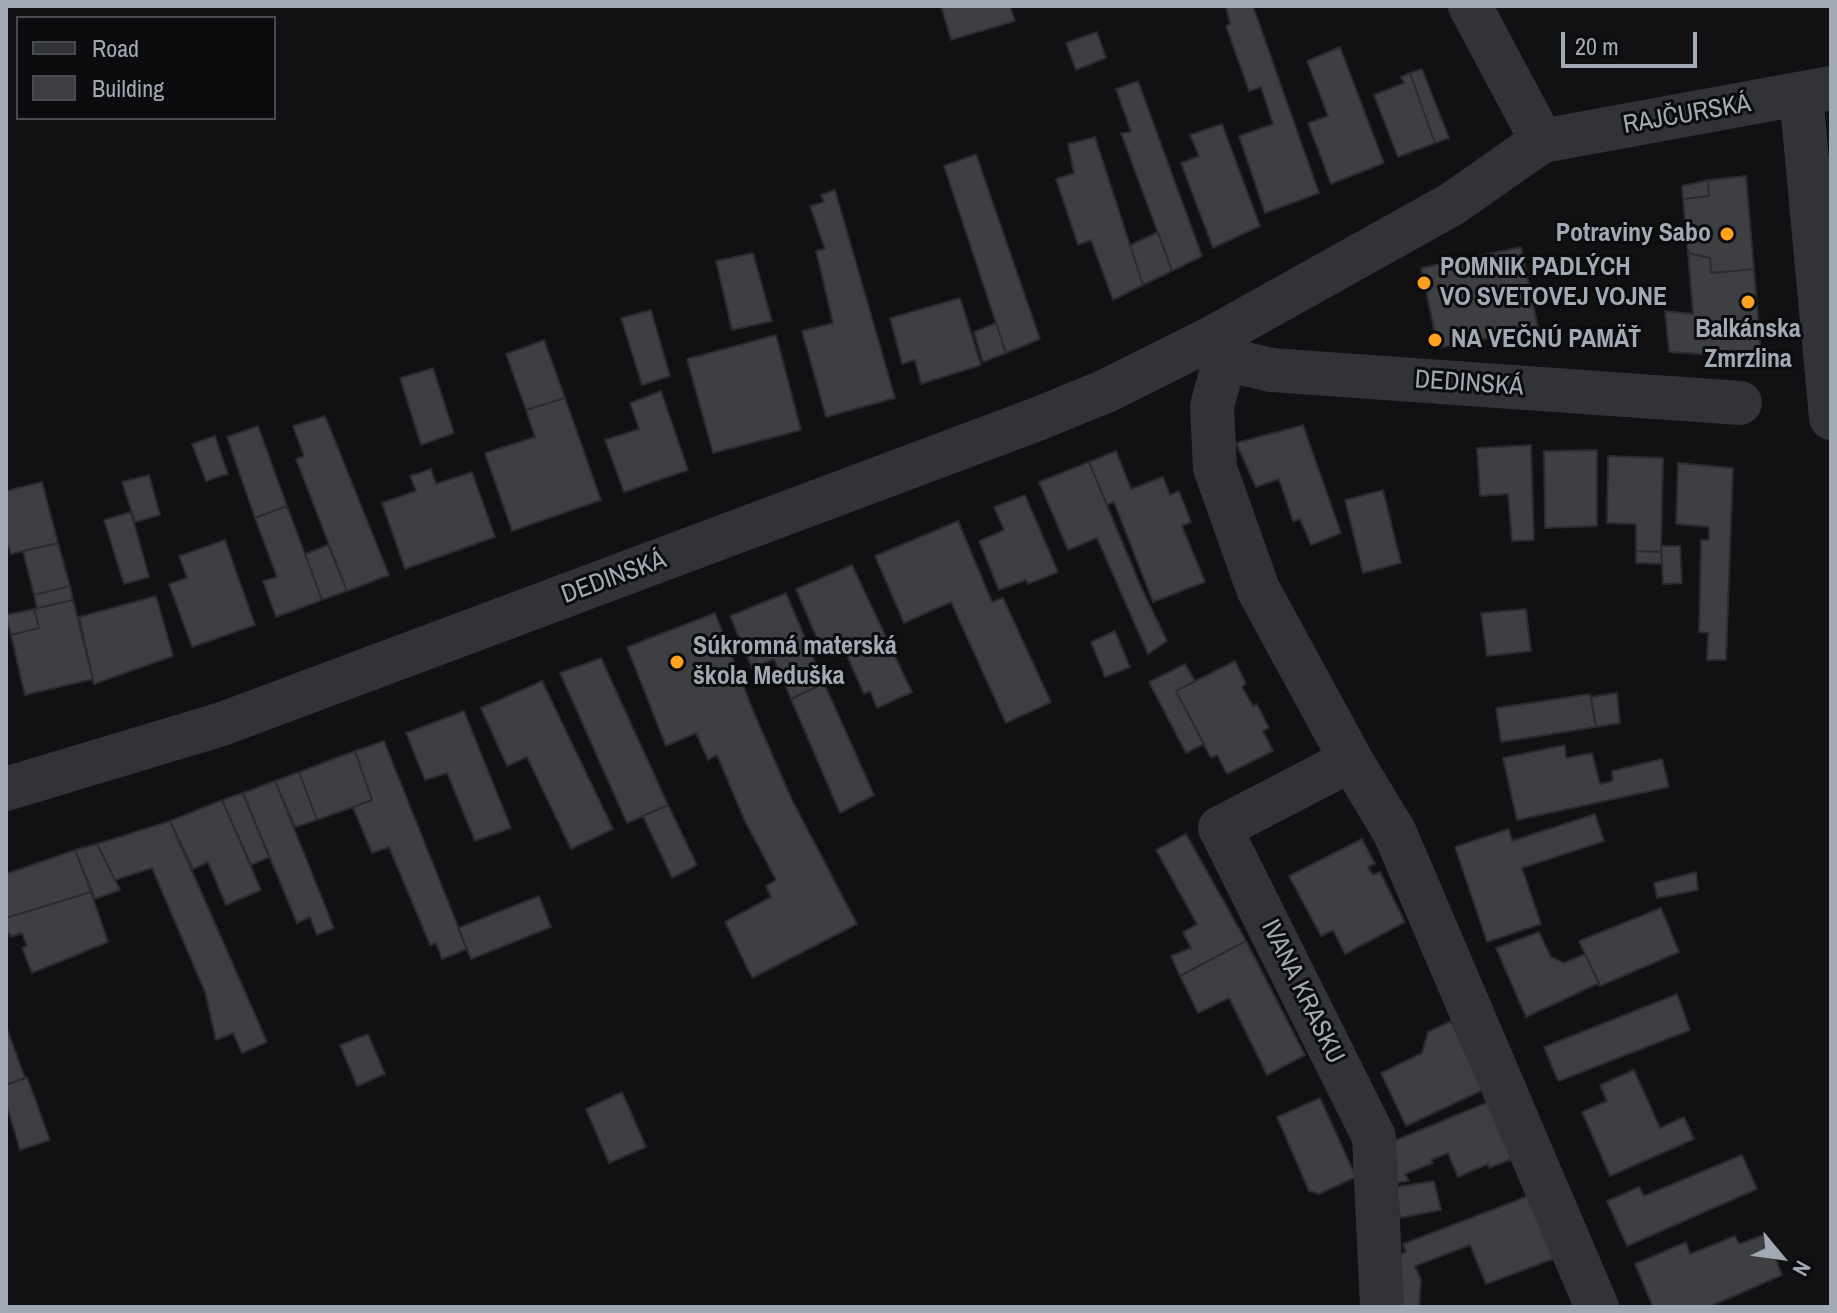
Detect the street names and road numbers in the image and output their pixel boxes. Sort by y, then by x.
street label: RAJČURSKÁ [1621,88,1753,142]
street label: DEDINSKÁ [1414,365,1524,403]
street label: DEDINSKÁ [557,545,671,611]
street label: IVANA KRASKU [1254,915,1350,1069]

